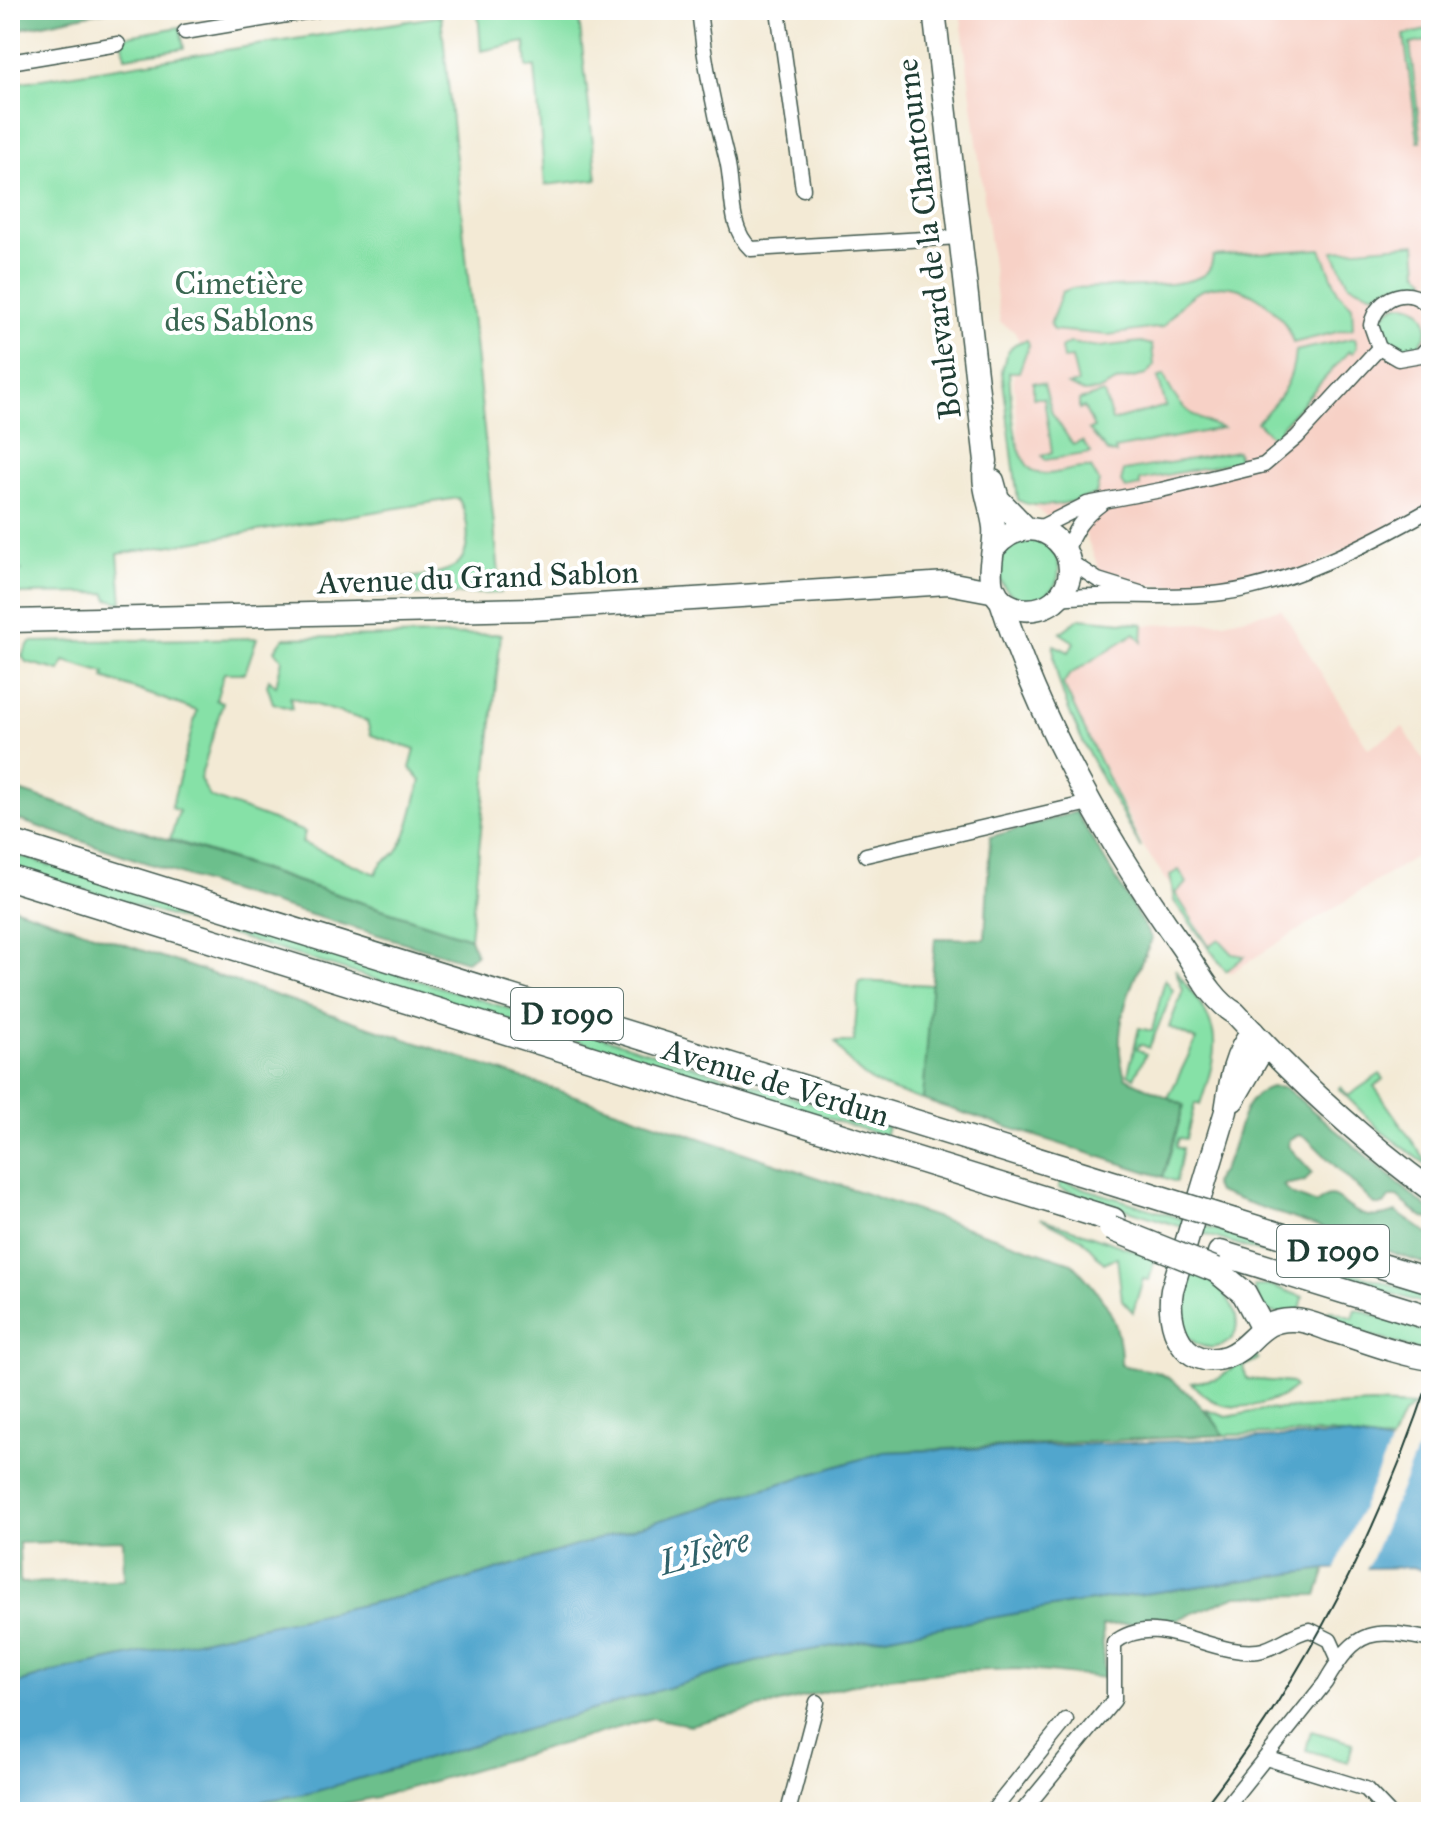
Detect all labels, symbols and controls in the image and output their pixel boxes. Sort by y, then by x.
street label: Boulevard de la Chantourne [887,56,970,421]
park label: Cimetière des Sablons [164,264,314,340]
street label: Avenue du Grand Sablon [315,552,639,603]
road number: D 1090 [511,988,623,1040]
street label: Avenue de Verdun [656,1029,894,1135]
road number: D 1090 [1277,1225,1389,1277]
water label: L'Isère [653,1519,755,1584]

